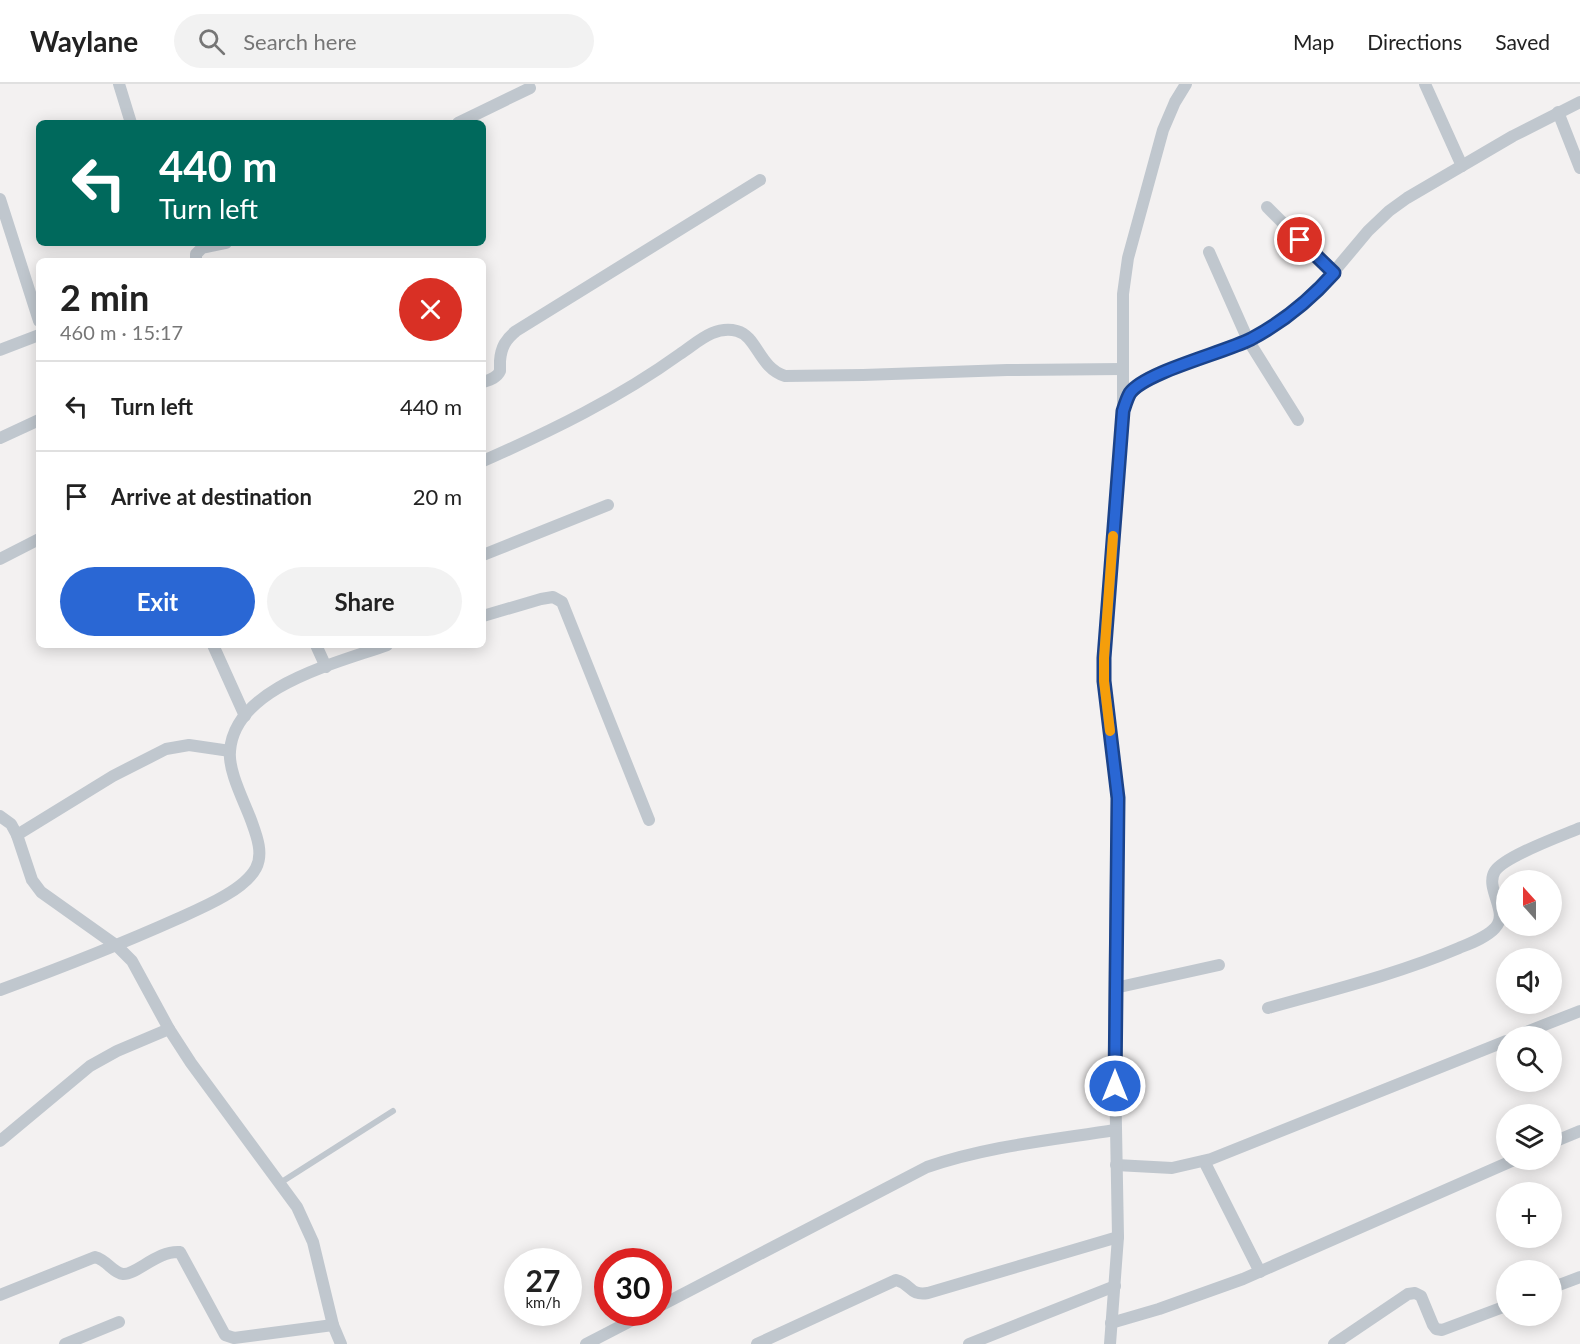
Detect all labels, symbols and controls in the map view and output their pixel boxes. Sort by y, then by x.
search box [174,14,594,68]
text: Waylane [30,24,138,58]
icon: search [195,25,228,58]
text: Search here [243,28,357,55]
text: Map [1293,29,1334,54]
text: Directions [1367,29,1462,54]
text: Saved [1495,29,1550,54]
text: 440 m [159,141,277,191]
icon: left [60,144,138,222]
text: Turn left [159,192,258,225]
pin [1274,214,1325,265]
icon: arrive [1283,223,1316,256]
text: 2 min [60,275,149,319]
button: close [399,278,462,341]
text: 460 m · 15:17 [60,320,183,344]
icon: left [60,390,93,423]
text: Turn left [111,393,193,420]
text: 440 m [400,393,462,420]
icon: arrive [60,480,93,513]
text: Arrive at destination [111,483,312,510]
text: 20 m [413,483,462,510]
button: Exit [60,567,255,636]
button: Share [267,567,462,636]
north arrow [1496,870,1562,936]
map controls [1496,870,1562,1326]
button: sound [1496,948,1562,1014]
button: search [1496,1026,1562,1092]
position arrow [1083,1054,1147,1118]
button: layers [1496,1104,1562,1170]
button: + [1496,1182,1562,1248]
speed limit sign: 30 [594,1248,672,1326]
button: − [1496,1260,1562,1326]
text: 27 [526,1262,560,1298]
text: km/h [525,1293,561,1311]

